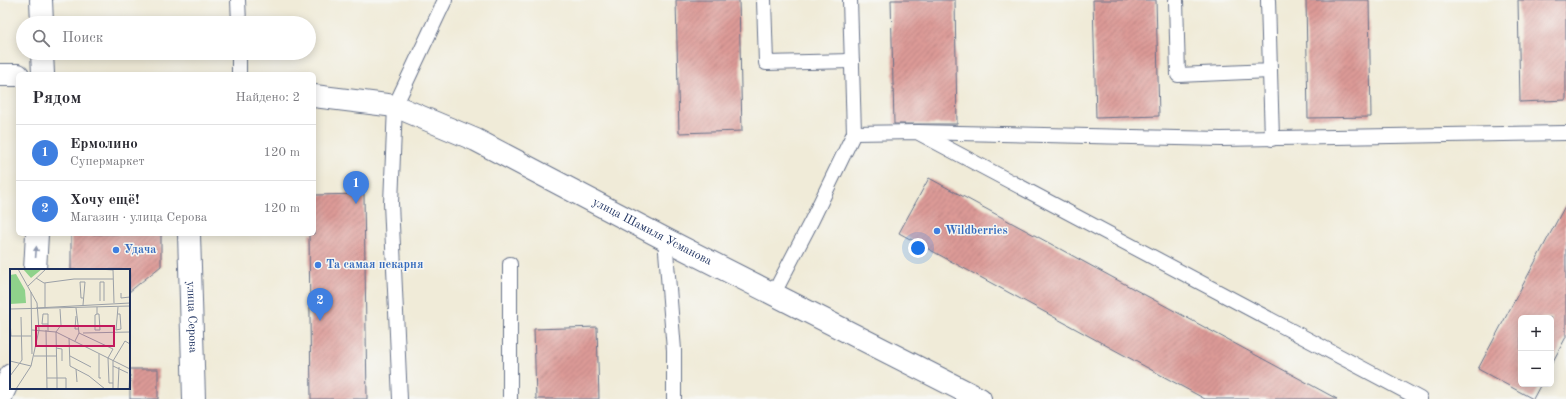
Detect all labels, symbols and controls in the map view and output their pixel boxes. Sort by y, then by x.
search box [16,16,316,60]
icon: search [30,27,52,49]
text: Поиск [62,31,103,46]
text: Рядом [32,90,81,107]
text: Найдено: 2 [236,91,300,104]
text: Ермолино [70,137,138,152]
text: 1 [41,146,49,159]
text: 120 m [263,146,300,159]
text: Супермаркет [70,155,145,168]
pin: 1 [343,171,369,204]
text: Хочу ещё! [70,193,139,208]
street label: улица Шамиля Усманова [590,196,714,268]
text: 2 [41,202,49,215]
text: 120 m [263,202,300,215]
text: Магазин · улица Серова [70,211,207,224]
place label: Wildberries [945,225,1008,237]
marker: Wildberries [932,226,942,236]
your location [908,238,928,258]
place label: Удача [124,244,156,256]
marker: Удача [111,245,121,255]
one-way arrow [32,246,39,258]
place label: Та самая пекарня [326,259,423,271]
marker: Та самая пекарня [313,260,323,270]
inset map [10,269,130,389]
street label: улица Серова [184,281,199,353]
pin: 2 [307,288,333,321]
map controls [1518,315,1554,387]
button: + [1518,315,1554,351]
button: − [1518,351,1554,387]

